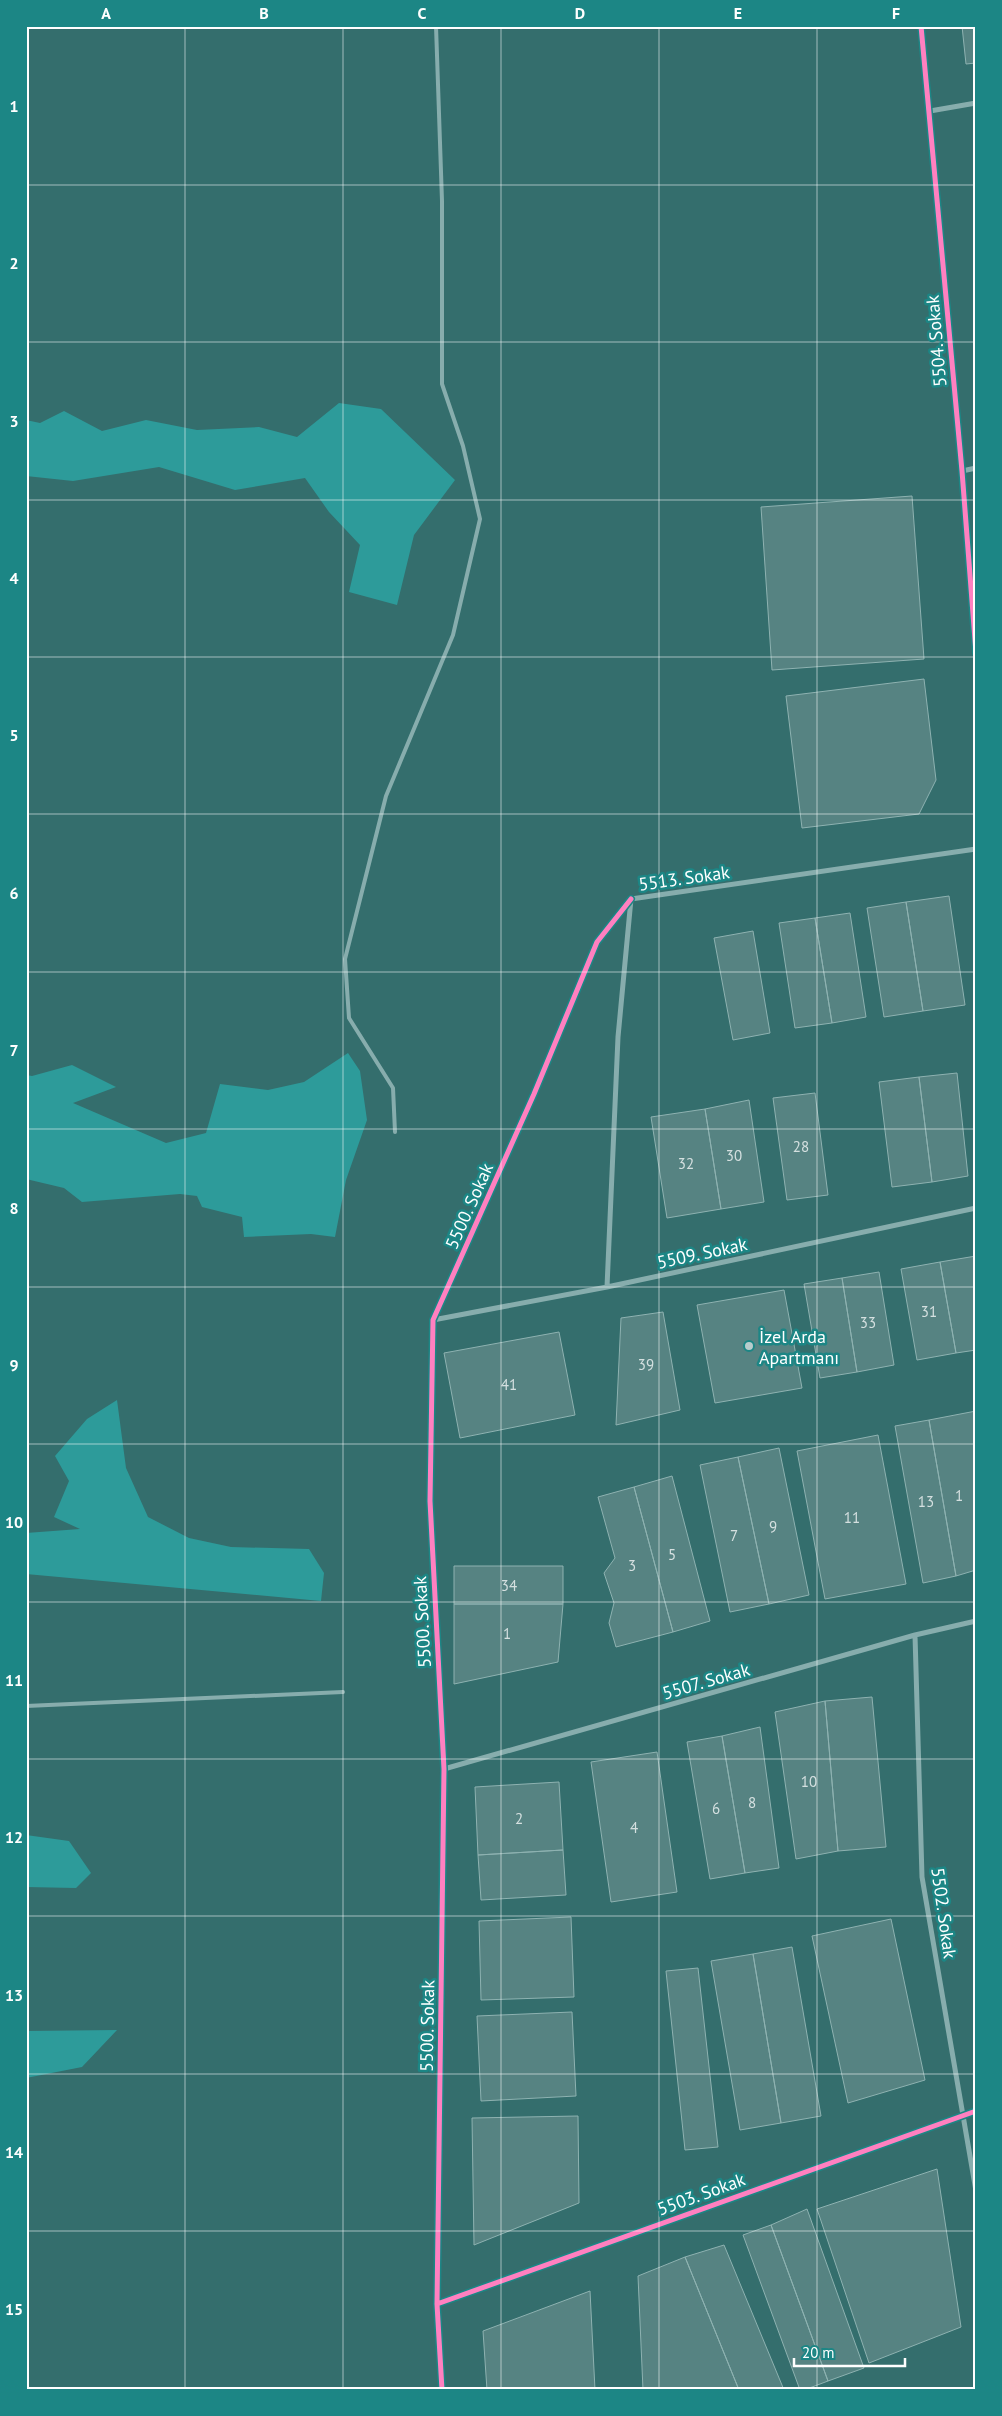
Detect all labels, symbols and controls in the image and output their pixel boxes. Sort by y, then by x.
text: A [101,3,111,23]
text: B [259,3,269,23]
text: C [418,3,427,23]
text: D [575,3,585,23]
text: E [734,3,742,23]
text: F [892,3,900,23]
text: 1 [9,96,19,116]
text: 2 [9,253,19,273]
street label: 5504. Sokak [921,294,951,388]
text: 3 [9,411,19,431]
text: 4 [9,568,19,588]
text: 5 [9,725,19,745]
street label: 5513. Sokak [637,860,731,896]
text: 6 [9,883,19,903]
text: 7 [9,1040,19,1060]
house number: 28 [793,1137,809,1156]
house number: 30 [726,1146,742,1165]
house number: 32 [678,1154,694,1173]
street label: 5500. Sokak [440,1159,498,1253]
text: 8 [9,1198,19,1218]
street label: 5509. Sokak [655,1232,750,1274]
house number: 31 [921,1302,937,1321]
house number: 33 [860,1313,876,1332]
place label: İzel Arda Apartmanı [759,1325,839,1369]
marker: İzel Arda Apartmanı [743,1340,755,1352]
text: 9 [9,1355,19,1375]
house number: 39 [638,1355,654,1374]
house number: 41 [501,1375,517,1394]
house number: 1 [955,1486,963,1505]
house number: 13 [918,1492,934,1511]
house number: 11 [844,1508,860,1527]
text: 10 [5,1512,23,1532]
house number: 9 [769,1517,777,1536]
house number: 7 [730,1526,738,1545]
house number: 5 [668,1545,676,1564]
house number: 3 [628,1556,636,1575]
street label: 5500. Sokak [408,1575,436,1668]
house number: 34 [501,1576,517,1595]
house number: 1 [503,1624,511,1643]
street label: 5507. Sokak [660,1657,753,1704]
text: 11 [5,1670,23,1690]
house number: 10 [801,1772,817,1791]
house number: 8 [748,1793,756,1812]
house number: 6 [712,1799,720,1818]
house number: 2 [515,1809,523,1828]
house number: 4 [630,1818,638,1837]
text: 12 [5,1827,23,1847]
street label: 5502. Sokak [926,1866,962,1960]
street label: 5500. Sokak [415,1979,439,2072]
text: 13 [5,1985,23,2005]
text: 14 [5,2142,23,2162]
street label: 5503. Sokak [654,2167,748,2221]
text: 15 [5,2299,23,2319]
scale bar [794,2336,906,2368]
text: 20 m [802,2343,835,2362]

